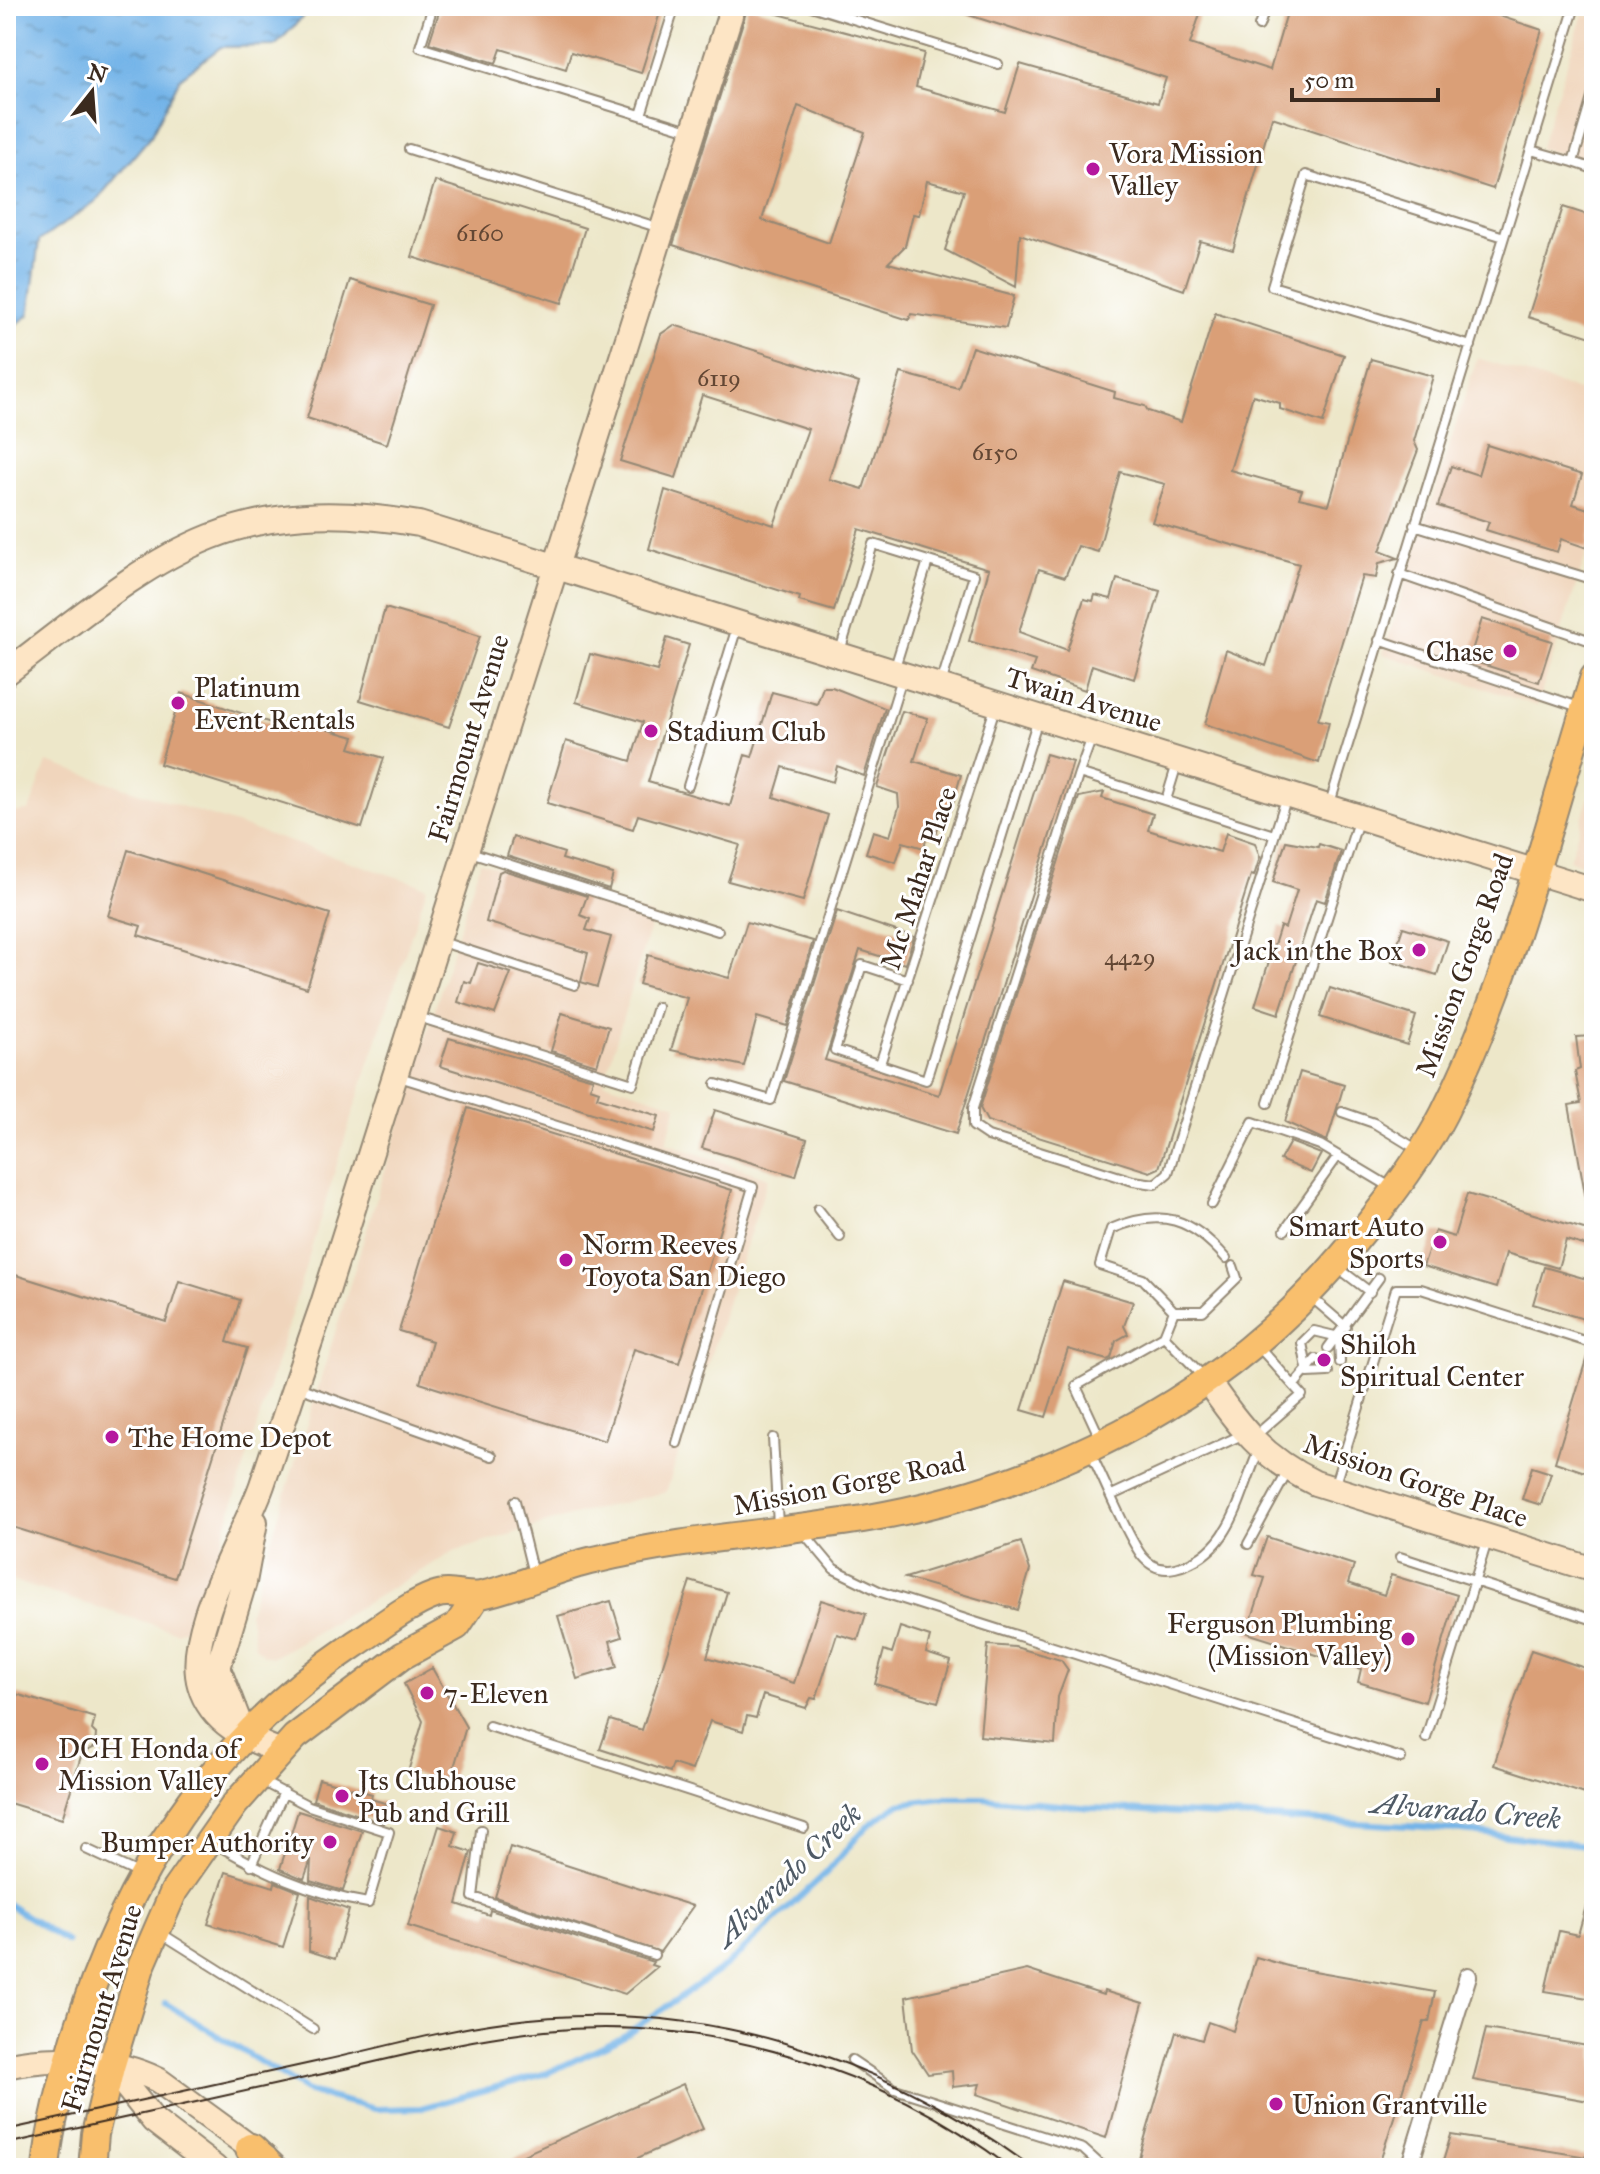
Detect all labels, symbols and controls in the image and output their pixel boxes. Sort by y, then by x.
north arrow [52,52,132,132]
scale bar [1292,52,1438,102]
text: N [85,58,111,89]
text: 50 m [1304,65,1354,95]
place label: Vora Mission Valley [1108,136,1263,203]
marker: Vora Mission Valley [1084,160,1102,178]
house number: 6160 [456,218,504,248]
house number: 6119 [697,363,741,393]
house number: 6150 [972,437,1018,467]
street label: Fairmount Avenue [420,630,517,846]
place label: Chase [1426,634,1494,669]
marker: Chase [1501,642,1519,660]
street label: Twain Avenue [1001,659,1166,740]
place label: Platinum Event Rentals [194,670,355,737]
marker: Platinum Event Rentals [169,694,187,712]
place label: Stadium Club [667,714,826,749]
marker: Stadium Club [642,722,660,740]
street label: Mc Mahar Place [872,782,964,974]
street label: Mission Gorge Road [1408,848,1521,1082]
place label: Jack in the Box [1230,933,1404,968]
marker: Jack in the Box [1410,941,1428,959]
house number: 4429 [1104,942,1156,972]
place label: Smart Auto Sports [1288,1209,1424,1276]
place label: Norm Reeves Toyota San Diego [582,1227,786,1294]
marker: Smart Auto Sports [1431,1233,1449,1251]
marker: Norm Reeves Toyota San Diego [557,1251,575,1269]
place label: Shiloh Spiritual Center [1340,1327,1524,1394]
marker: Shiloh Spiritual Center [1315,1351,1333,1369]
place label: The Home Depot [128,1420,332,1455]
street label: Mission Gorge Place [1299,1426,1533,1535]
marker: The Home Depot [103,1428,121,1446]
street label: Mission Gorge Road [730,1444,968,1523]
place label: Ferguson Plumbing (Mission Valley) [1167,1606,1393,1673]
marker: Ferguson Plumbing (Mission Valley) [1399,1630,1417,1648]
place label: 7-Eleven [443,1676,548,1711]
marker: 7-Eleven [418,1684,436,1702]
place label: DCH Honda of Mission Valley [58,1731,243,1798]
marker: DCH Honda of Mission Valley [33,1755,51,1773]
place label: Jts Clubhouse Pub and Grill [355,1763,516,1830]
water label: Alvarado Creek [1367,1785,1562,1837]
marker: Jts Clubhouse Pub and Grill [333,1787,351,1805]
water label: Alvarado Creek [705,1796,869,1956]
place label: Bumper Authority [101,1825,315,1860]
marker: Bumper Authority [321,1833,339,1851]
street label: Fairmount Avenue [53,1900,150,2116]
place label: Union Grantville [1292,2087,1487,2122]
marker: Union Grantville [1267,2095,1285,2113]

